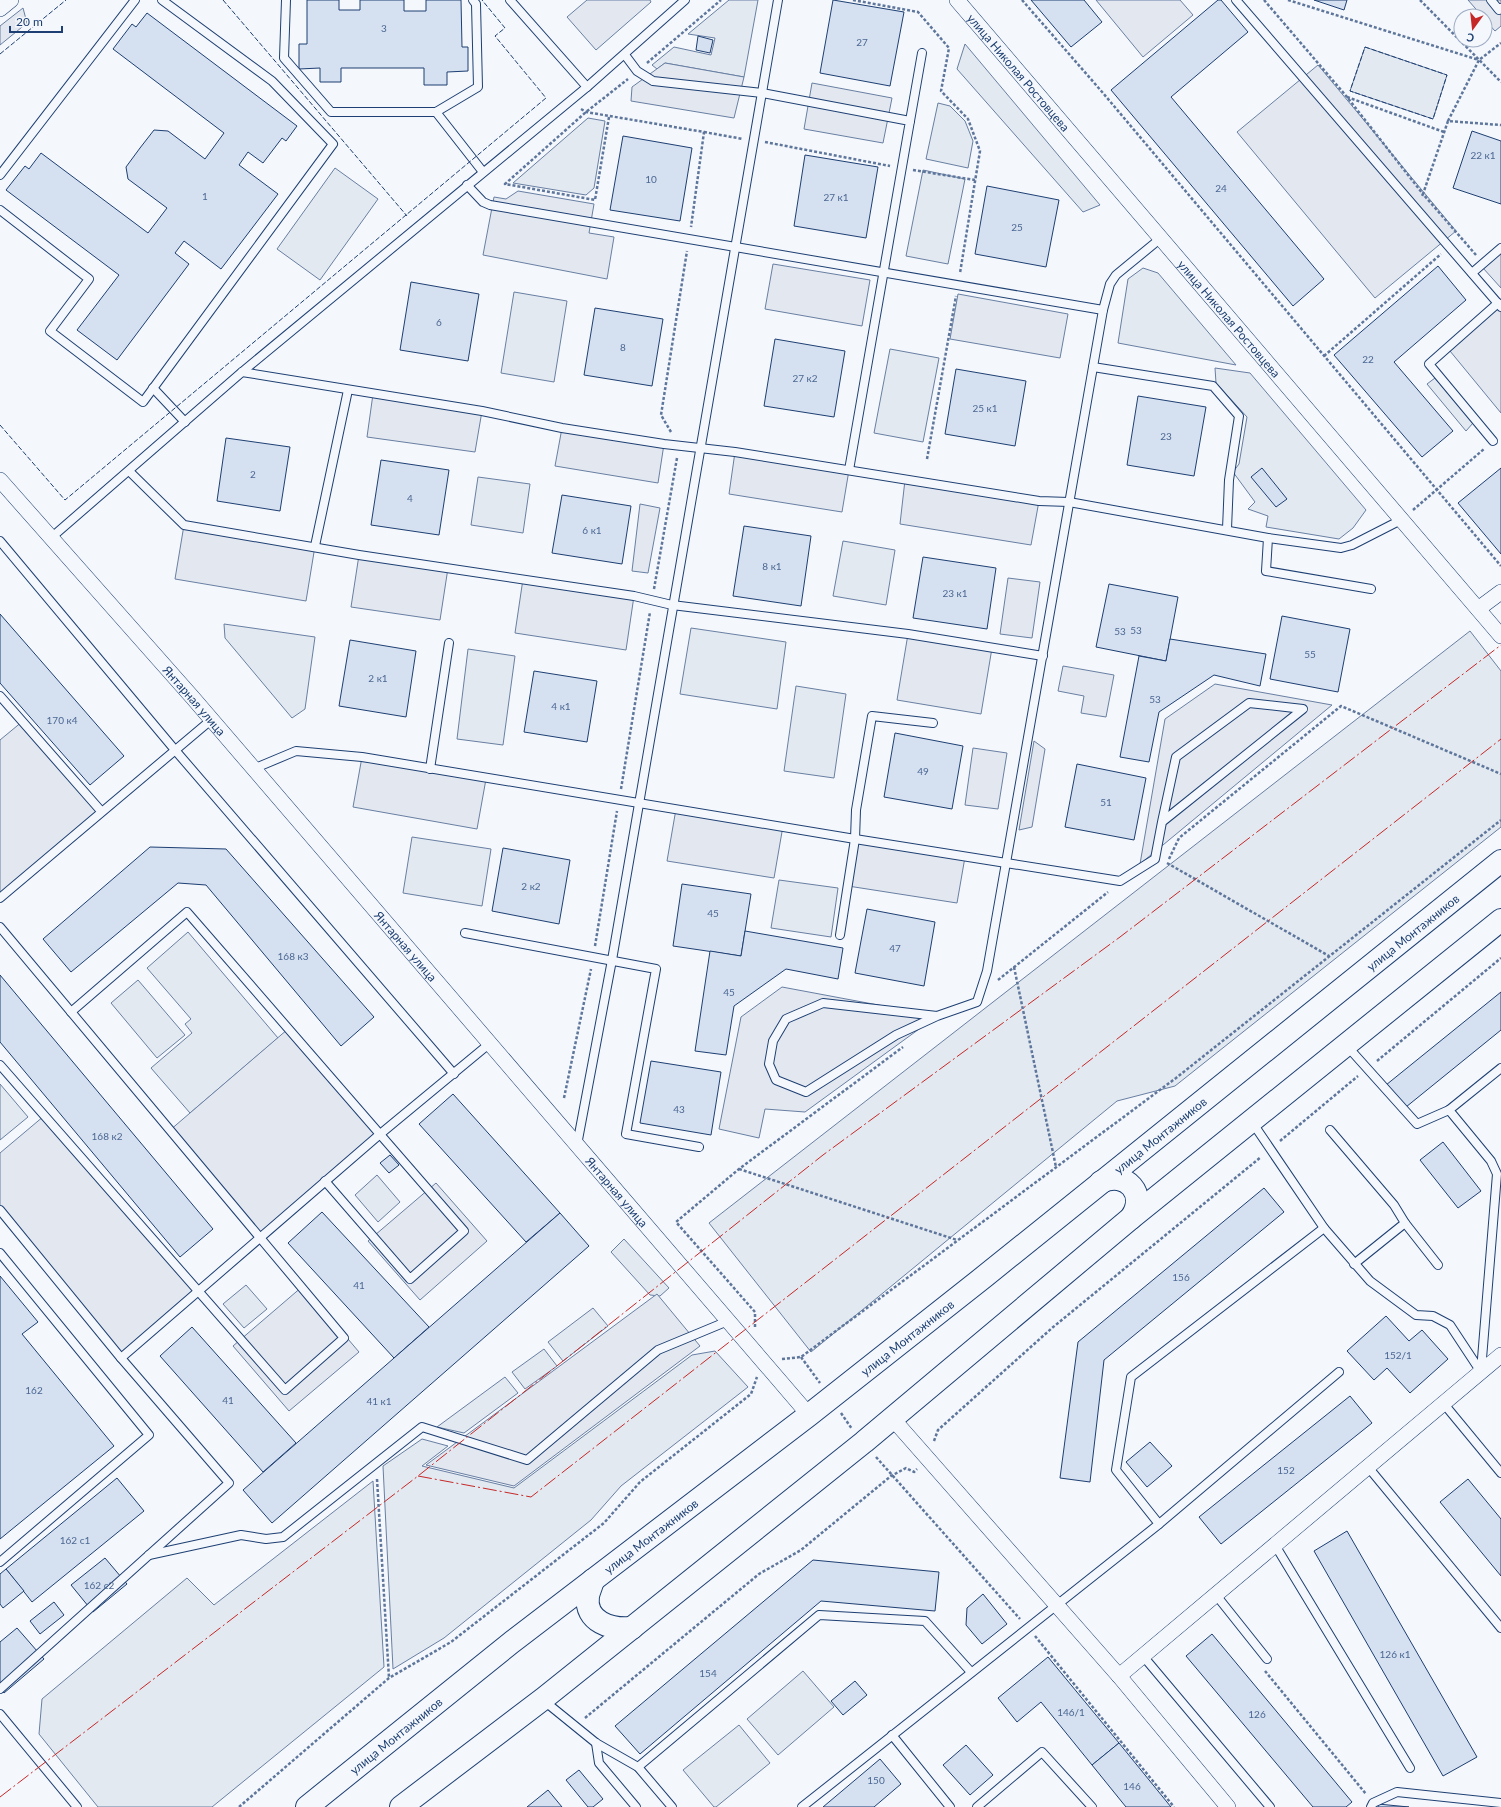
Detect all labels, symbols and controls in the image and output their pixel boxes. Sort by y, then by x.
scale bar [10,8,62,34]
north arrow [1453,8,1493,48]
street label: улица Николая Ростовцева [964,10,1073,134]
text: 20 m [16,14,43,29]
house number: 3 [381,22,387,34]
text: С [1464,31,1475,45]
house number: 27 [856,36,868,48]
house number: 22 к1 [1470,149,1496,161]
house number: 10 [645,173,657,185]
house number: 24 [1215,182,1227,194]
house number: 1 [202,190,208,202]
house number: 27 к1 [823,191,849,203]
house number: 25 [1011,221,1023,233]
street label: улица Николая Ростовцева [1175,257,1284,380]
house number: 6 [436,316,442,328]
house number: 8 [620,341,626,353]
house number: 22 [1362,353,1374,365]
house number: 27 к2 [792,372,818,384]
house number: 25 к1 [972,402,998,414]
house number: 23 [1160,430,1172,442]
house number: 2 [250,468,256,480]
house number: 4 [407,492,413,504]
house number: 6 к1 [582,524,602,536]
house number: 8 к1 [762,560,782,572]
house number: 23 к1 [942,587,968,599]
house number: 53 [1130,624,1142,636]
house number: 53 [1114,625,1126,637]
house number: 55 [1304,648,1316,660]
street label: Янтарная улица [159,661,229,738]
house number: 2 к1 [368,672,388,684]
house number: 53 [1149,693,1161,705]
house number: 4 к1 [551,700,571,712]
house number: 170 к4 [47,714,78,726]
house number: 49 [917,765,929,777]
house number: 51 [1100,796,1112,808]
house number: 2 к2 [521,880,541,892]
street label: улица Монтажников [1363,890,1462,974]
street label: Янтарная улица [371,907,440,984]
house number: 45 [707,907,719,919]
house number: 47 [889,942,901,954]
house number: 168 к3 [278,950,309,962]
house number: 45 [723,986,735,998]
street label: улица Монтажников [1111,1093,1209,1177]
house number: 43 [673,1103,685,1115]
house number: 168 к2 [92,1130,123,1142]
street label: Янтарная улица [582,1153,651,1230]
house number: 156 [1172,1271,1190,1283]
house number: 41 [353,1279,365,1291]
street label: улица Монтажников [858,1296,957,1379]
house number: 152/1 [1384,1349,1412,1361]
house number: 162 [25,1384,43,1396]
house number: 41 [222,1394,234,1406]
house number: 41 к1 [366,1395,392,1407]
house number: 152 [1277,1464,1295,1476]
street label: улица Монтажников [601,1495,701,1576]
house number: 162 с1 [60,1534,90,1546]
house number: 162 с2 [84,1579,114,1591]
house number: 126 к1 [1380,1648,1411,1660]
house number: 154 [699,1667,717,1679]
street label: улица Монтажников [347,1694,445,1777]
house number: 146/1 [1057,1706,1085,1718]
house number: 126 [1248,1708,1266,1720]
house number: 150 [867,1774,885,1786]
house number: 146 [1123,1780,1141,1792]

